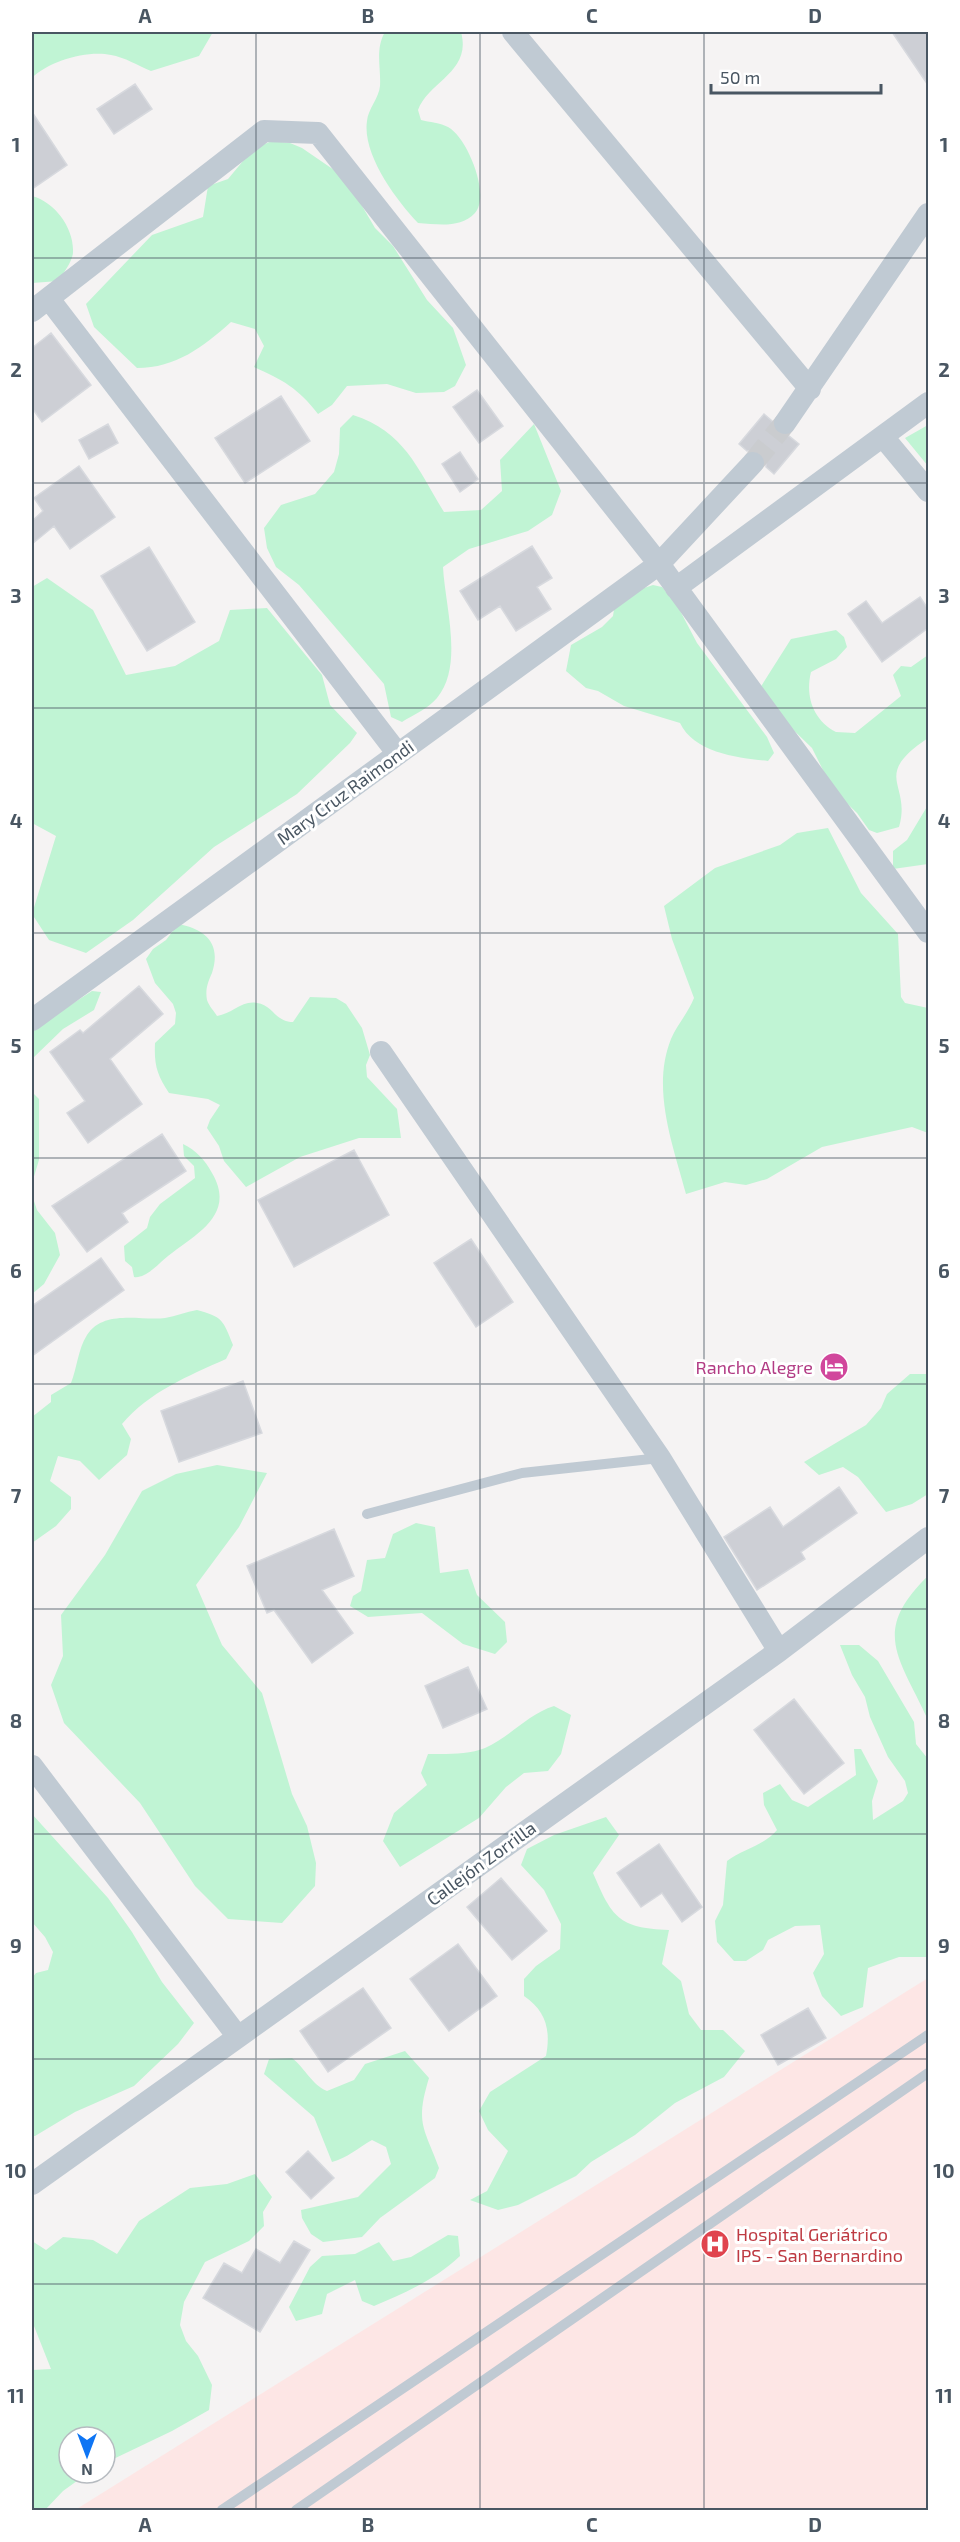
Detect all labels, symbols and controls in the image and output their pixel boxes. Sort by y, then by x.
text: A [138,3,152,27]
text: B [362,3,374,27]
text: C [586,3,598,27]
text: D [808,3,822,27]
scale bar [711,57,880,95]
text: 50 m [720,66,760,88]
text: 1 [12,132,20,156]
text: 1 [940,132,948,156]
text: 2 [10,357,22,381]
text: 2 [938,357,950,381]
text: 3 [10,583,22,607]
text: 3 [938,583,950,607]
street label: Mary Cruz Raimondi [272,735,418,849]
text: 4 [10,808,23,832]
text: 4 [938,808,951,832]
text: 5 [10,1033,22,1057]
text: 5 [938,1033,950,1057]
text: 6 [10,1258,22,1282]
text: 6 [938,1258,950,1282]
hotel icon: Rancho Alegre [818,1351,850,1383]
place label: Rancho Alegre [696,1356,813,1378]
text: 7 [11,1483,22,1507]
text: 7 [939,1483,950,1507]
text: 8 [10,1708,22,1732]
text: 8 [938,1708,950,1732]
street label: Callejón Zorrilla [422,1816,540,1910]
text: 9 [10,1933,22,1957]
text: 9 [938,1933,950,1957]
text: 10 [5,2158,27,2182]
text: 10 [933,2158,955,2182]
place label: Hospital Geriátrico IPS - San Bernardino [736,2223,903,2266]
hospital icon: Hospital Geriátrico IPS - San Bernardino [699,2228,731,2260]
text: 11 [7,2383,25,2407]
text: 11 [935,2383,953,2407]
north arrow [57,2425,117,2485]
text: N [81,2461,93,2480]
text: A [138,2512,152,2536]
text: B [362,2512,374,2536]
text: C [586,2512,598,2536]
text: D [808,2512,822,2536]

